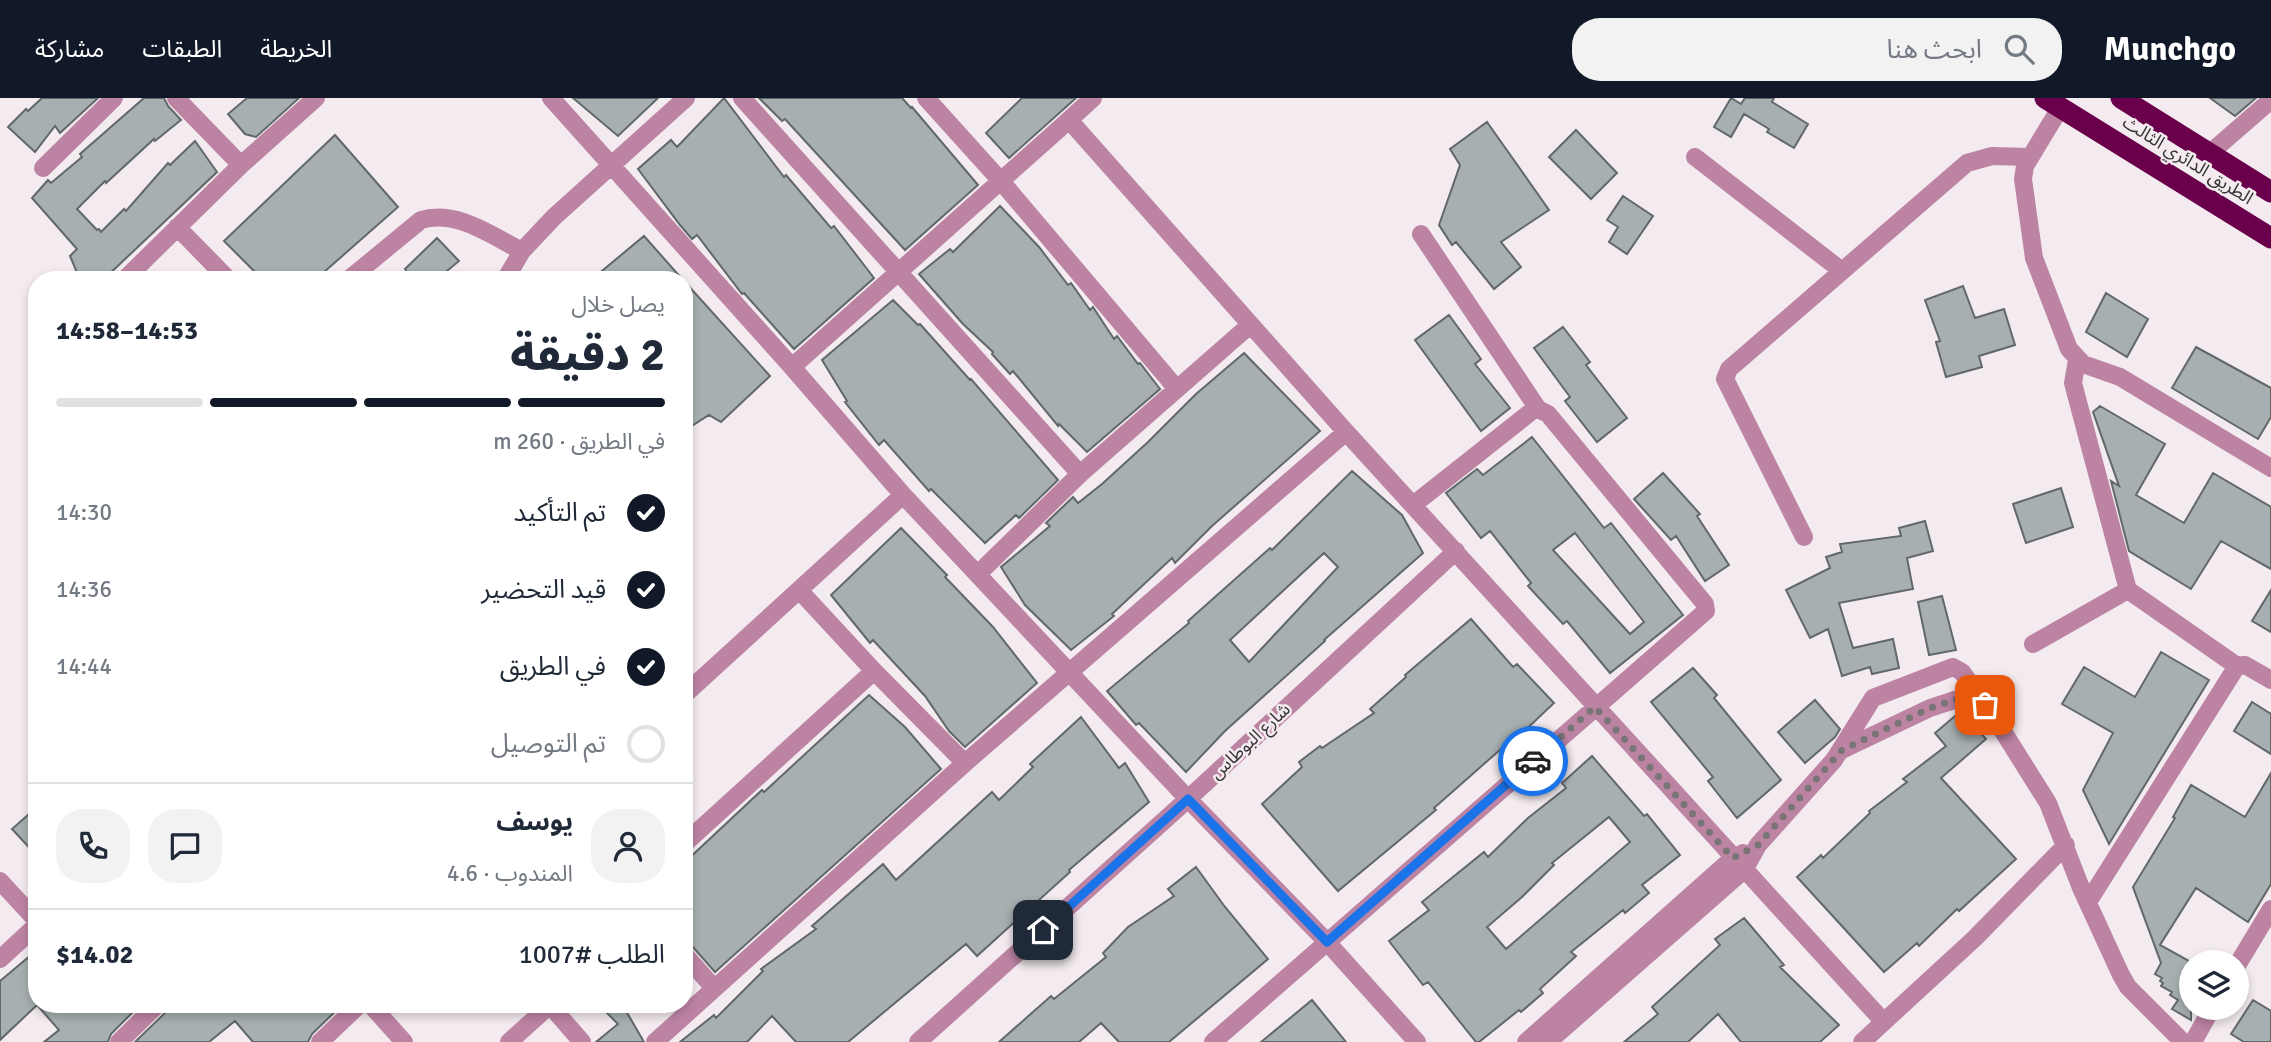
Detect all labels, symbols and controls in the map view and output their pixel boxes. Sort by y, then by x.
search box [1572,18,2062,81]
text: Munchgo [2104,29,2236,70]
icon: search [2000,30,2038,68]
text: مشاركة [35,34,104,64]
text: الطبقات [142,34,222,64]
text: الخريطة [260,34,332,64]
text: ابحث هنا [1887,34,1982,66]
street label: الطريق الدائري الثالث [2117,111,2257,211]
text: يصل خلال [571,290,665,319]
text: 14:53–14:58 [56,315,198,347]
text: 2 دقيقة [510,327,665,383]
text: في الطريق · 260 m [493,427,665,456]
icon: check [627,494,665,532]
text: تم التأكيد [513,497,606,529]
text: 14:30 [56,498,112,527]
icon: check [627,571,665,609]
text: قيد التحضير [481,574,606,606]
text: 14:36 [56,575,112,604]
icon: check [627,648,665,686]
text: في الطريق [500,651,606,683]
text: 14:44 [56,652,112,681]
pin [1955,675,2015,735]
icon: bag [1966,686,2004,724]
street label: شارع البوطاس [1205,698,1297,786]
courier [1498,726,1568,796]
text: تم التوصيل [491,728,606,760]
icon: car [1514,742,1552,780]
text: يوسف [496,806,573,838]
button: phone [56,809,130,883]
button: chat [148,809,222,883]
button: person [591,809,665,883]
text: المندوب · 4.6 [447,859,573,888]
pin [1013,900,1073,960]
icon: home [1024,911,1062,949]
text: $14.02 [56,939,134,971]
text: الطلب #1007 [519,939,665,971]
map controls [2179,950,2249,1020]
button: layers [2179,950,2249,1020]

